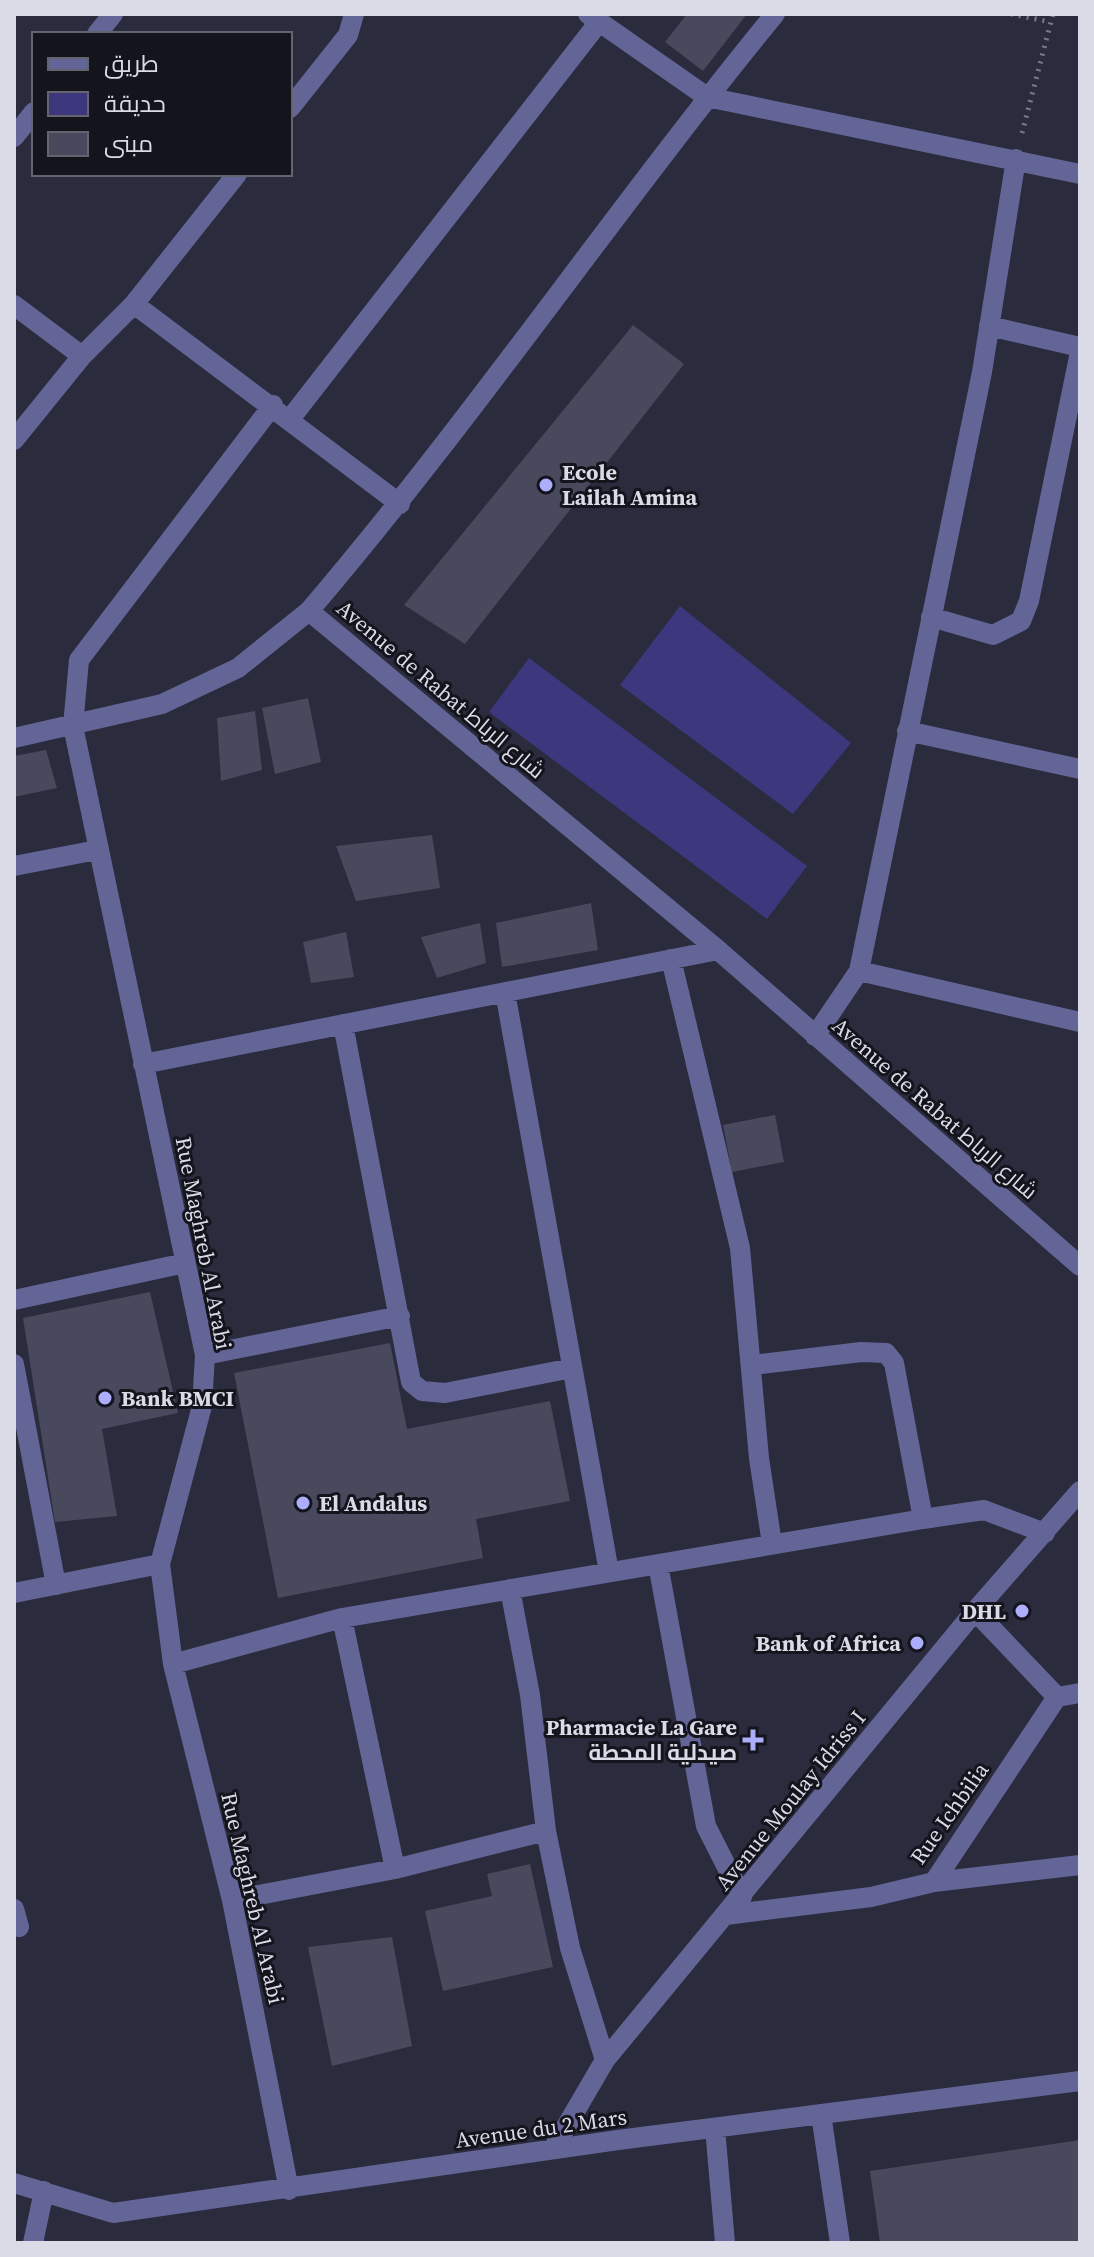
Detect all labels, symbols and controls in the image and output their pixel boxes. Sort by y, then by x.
legend [32,32,292,176]
text: طريق [104,47,159,80]
text: حديقة [104,87,166,120]
text: مبنى [104,127,153,160]
place label: Ecole Lailah Amina [562,457,697,512]
marker: Ecole Lailah Amina [537,476,555,494]
street label: Avenue de Rabat شارع الرباط [330,593,552,785]
street label: Avenue de Rabat شارع الرباط [826,1010,1044,1206]
street label: Rue Maghreb Al Arabi [169,1134,239,1352]
place label: Bank BMCI [121,1383,234,1413]
marker: Bank BMCI [96,1389,114,1407]
place label: El Andalus [319,1488,427,1518]
marker: El Andalus [294,1494,312,1512]
place label: DHL [961,1596,1006,1626]
marker: DHL [1013,1602,1031,1620]
place label: Bank of Africa [756,1628,901,1658]
marker: Bank of Africa [908,1634,926,1652]
street label: Avenue Moulay Idriss I [708,1704,872,1896]
place label: Pharmacie La Gare صيدلية المحطة [546,1712,737,1767]
marker: Pharmacie La Gare صيدلية المحطة [744,1731,762,1749]
street label: Rue Ichbilia [903,1755,996,1870]
street label: Rue Maghreb Al Arabi [214,1789,292,2007]
street label: Avenue du 2 Mars [453,2101,629,2155]

